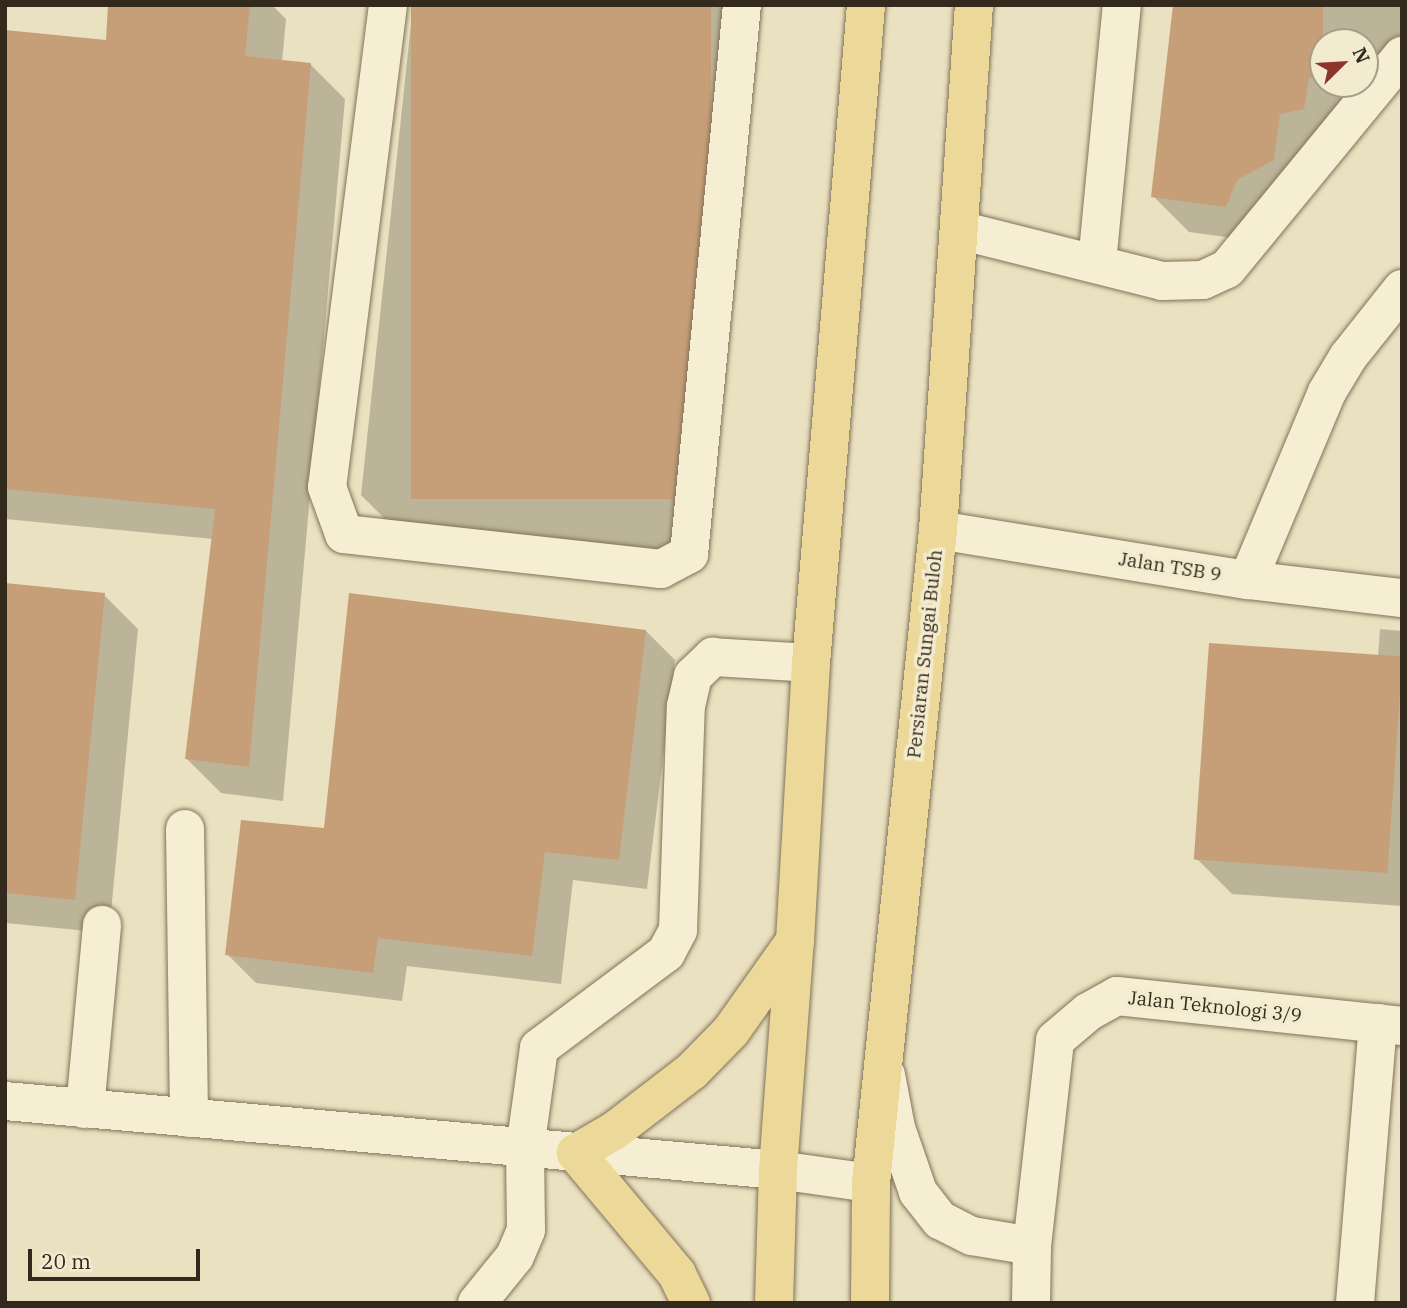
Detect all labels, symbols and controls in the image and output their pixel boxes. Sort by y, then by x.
north arrow [1309,28,1379,98]
text: N [1347,44,1375,67]
street label: Jalan TSB 9 [1117,548,1223,586]
street label: Persiaran Sungai Buloh [903,549,947,759]
street label: Jalan Teknologi 3/9 [1127,987,1303,1027]
scale bar [32,1234,203,1278]
text: 20 m [41,1247,91,1275]

